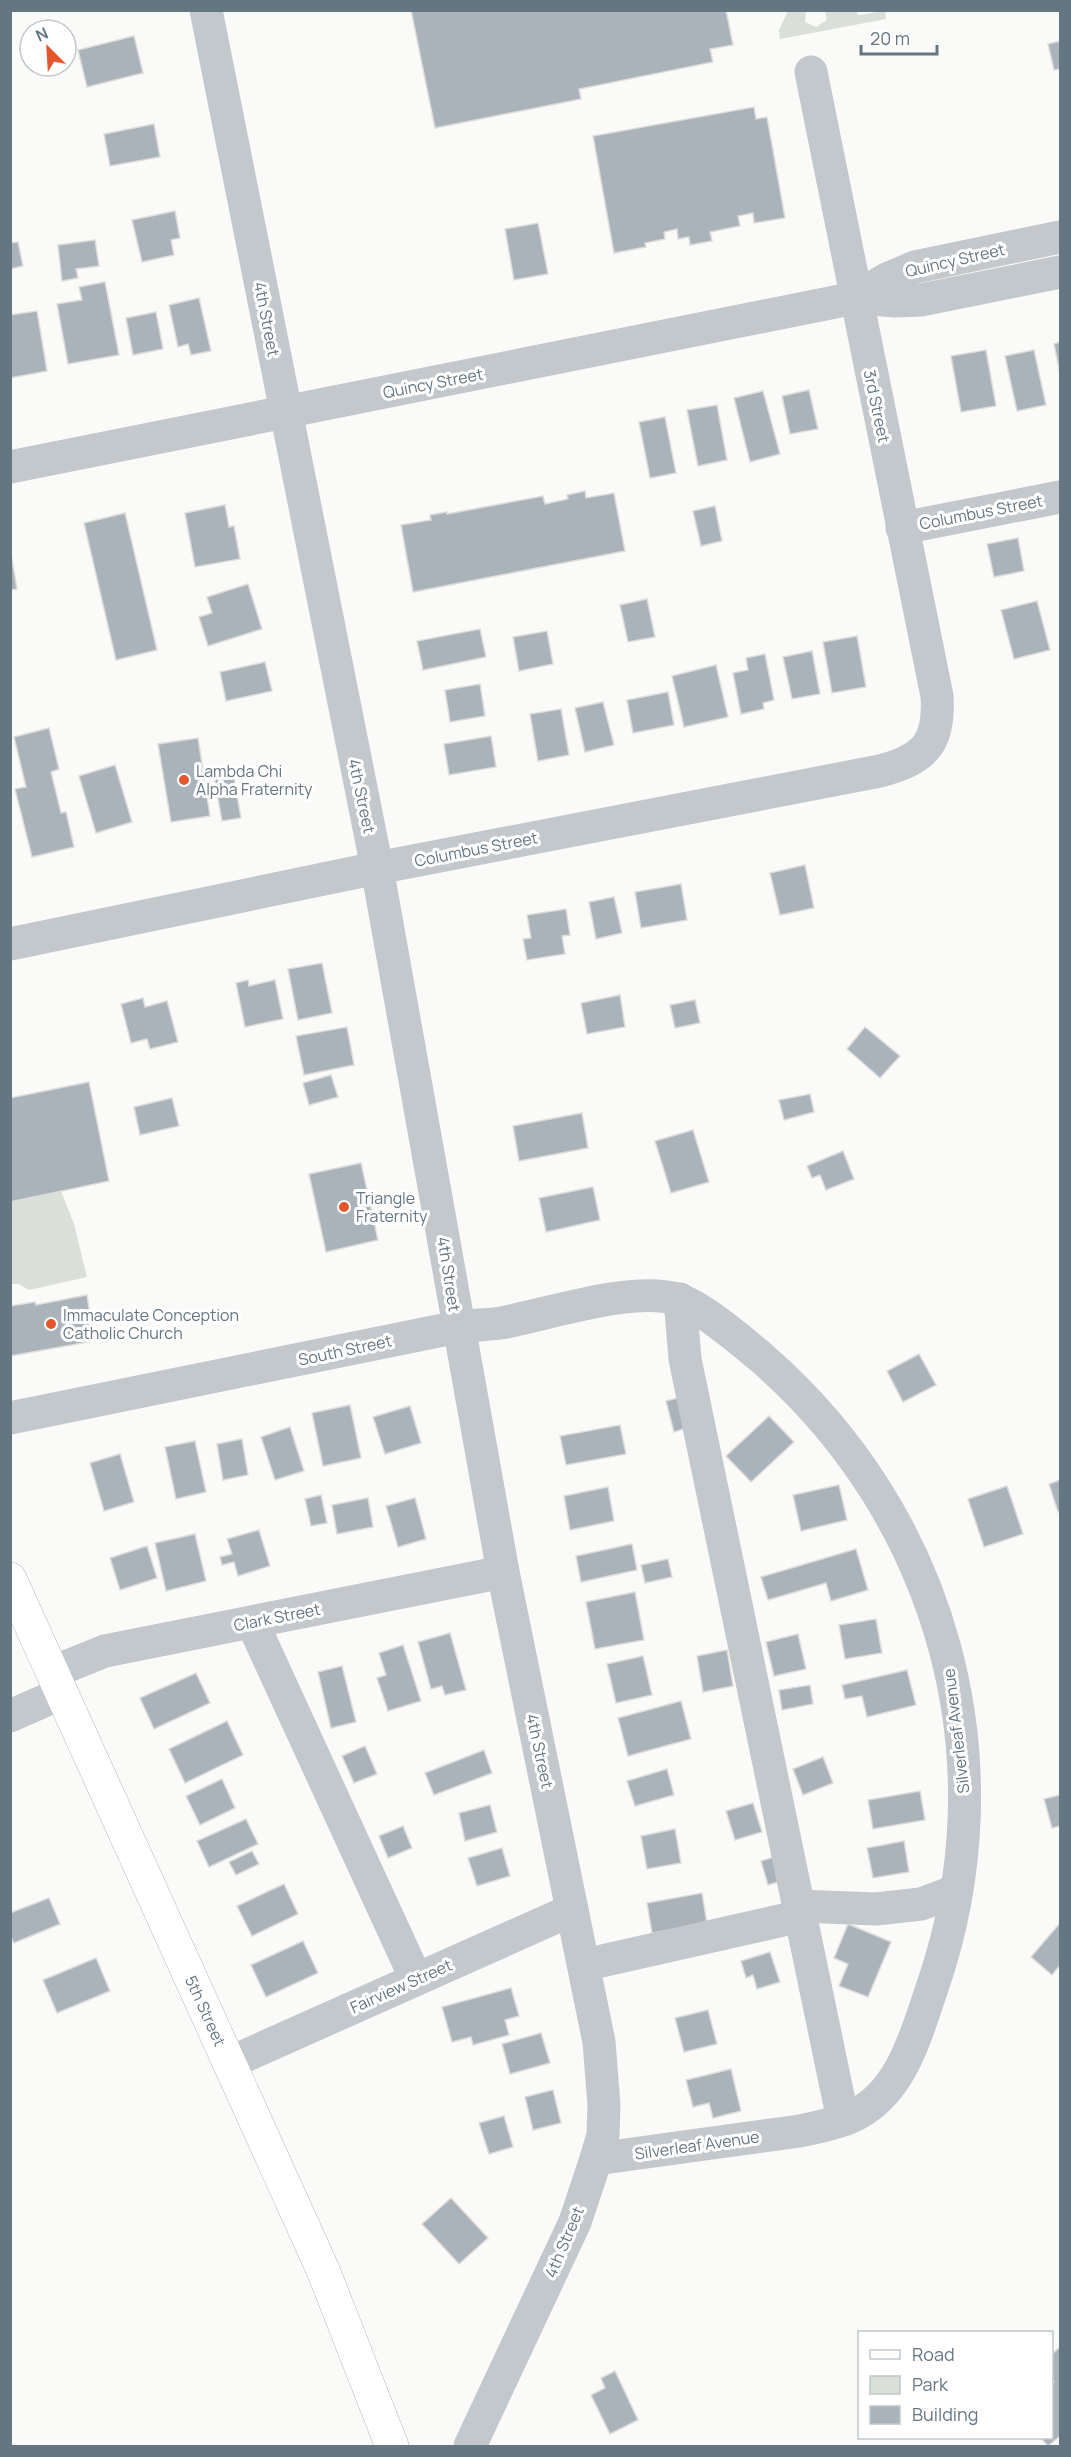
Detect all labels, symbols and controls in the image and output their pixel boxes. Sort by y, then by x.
north arrow [18,18,78,78]
scale bar [861,18,938,56]
text: N [32,22,52,47]
text: 20 m [870,26,910,50]
street label: Quincy Street [903,238,1007,282]
street label: 4th Street [249,280,285,358]
street label: Quincy Street [381,363,485,403]
street label: 3rd Street [859,367,895,445]
street label: Columbus Street [917,489,1045,535]
street label: 4th Street [343,757,381,835]
place label: Lambda Chi Alpha Fraternity [196,760,313,800]
marker: Lambda Chi Alpha Fraternity [177,773,191,787]
street label: Columbus Street [412,826,540,872]
place label: Triangle Fraternity [356,1187,428,1227]
marker: Triangle Fraternity [337,1200,351,1214]
street label: 4th Street [432,1235,466,1313]
place label: Immaculate Conception Catholic Church [63,1304,239,1344]
marker: Immaculate Conception Catholic Church [44,1317,58,1331]
street label: South Street [296,1329,394,1371]
street label: Clark Street [232,1598,322,1636]
street label: Silverleaf Avenue [937,1667,975,1795]
street label: 4th Street [521,1712,559,1790]
street label: Fairview Street [347,1954,455,2018]
street label: 5th Street [180,1972,231,2050]
street label: Silverleaf Avenue [633,2125,761,2165]
street label: 4th Street [539,2203,589,2281]
legend [858,2331,1053,2439]
text: Road [912,2342,955,2366]
text: Park [912,2372,949,2396]
text: Building [912,2402,978,2426]

